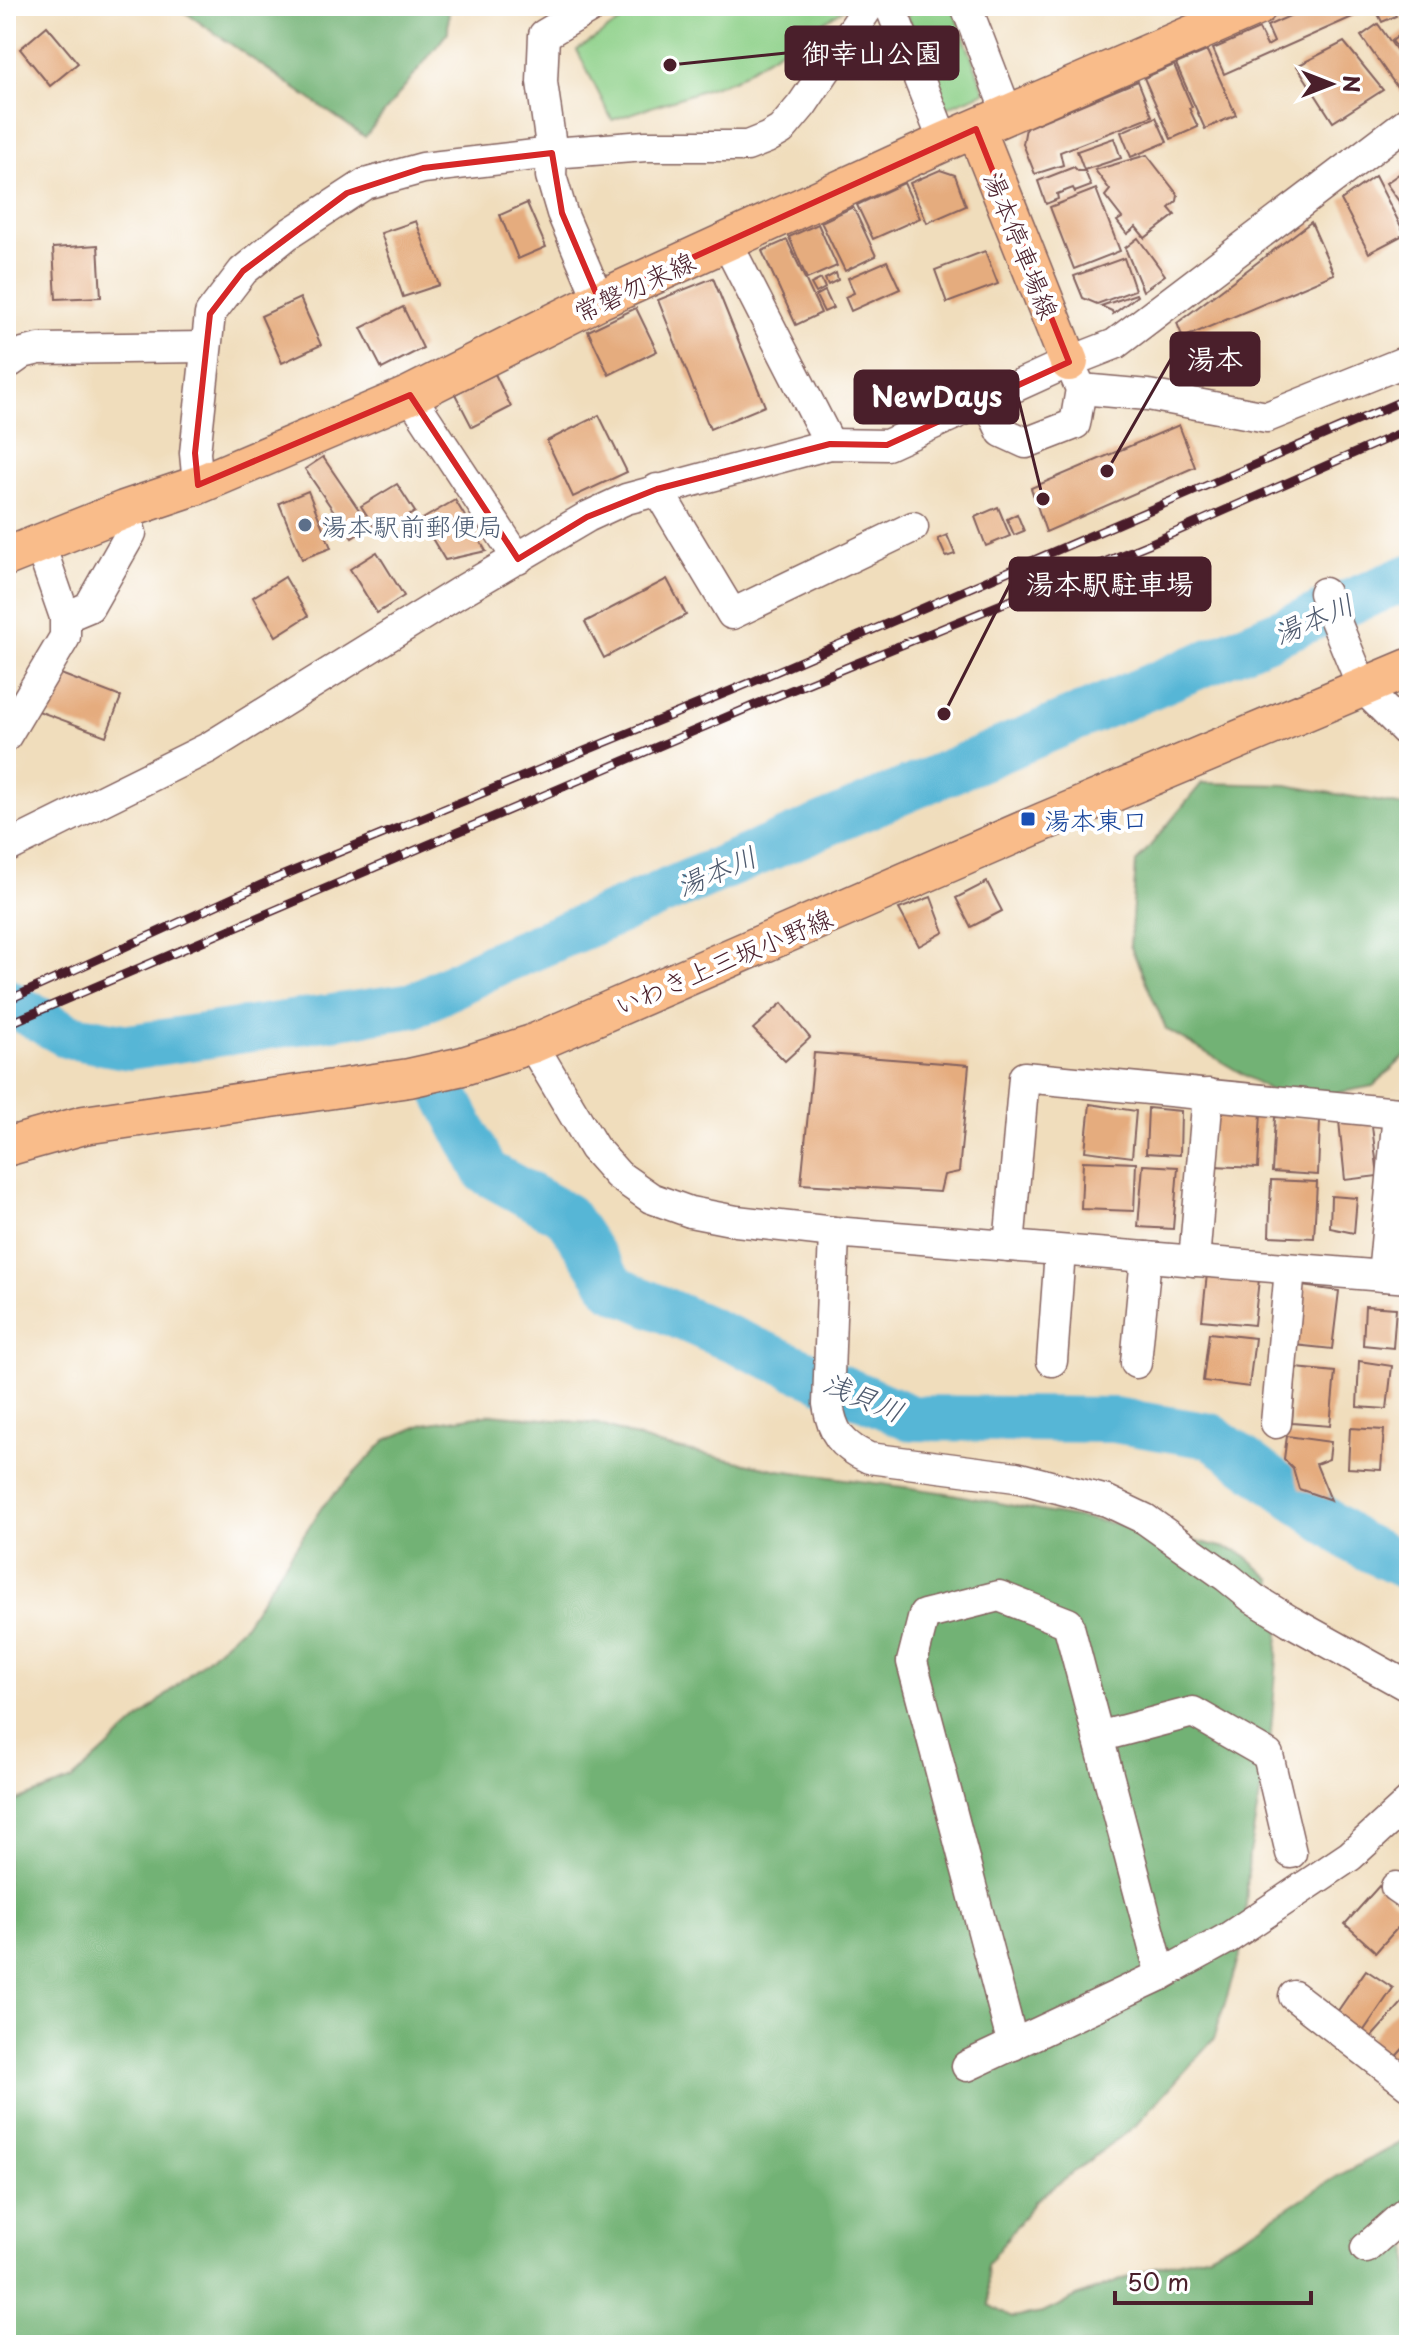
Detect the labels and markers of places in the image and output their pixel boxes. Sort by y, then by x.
callout: 御幸山公園 [786,27,958,79]
callout: 湯本 [1171,333,1259,385]
callout: NewDays [855,371,1018,423]
place label: 湯本駅前郵便局 [321,506,503,545]
marker: 湯本駅前郵便局 [296,516,314,534]
callout: 湯本駅駐車場 [1010,558,1210,610]
place label: 湯本東口 [1044,800,1148,839]
marker: 湯本東口 [1019,810,1037,828]

